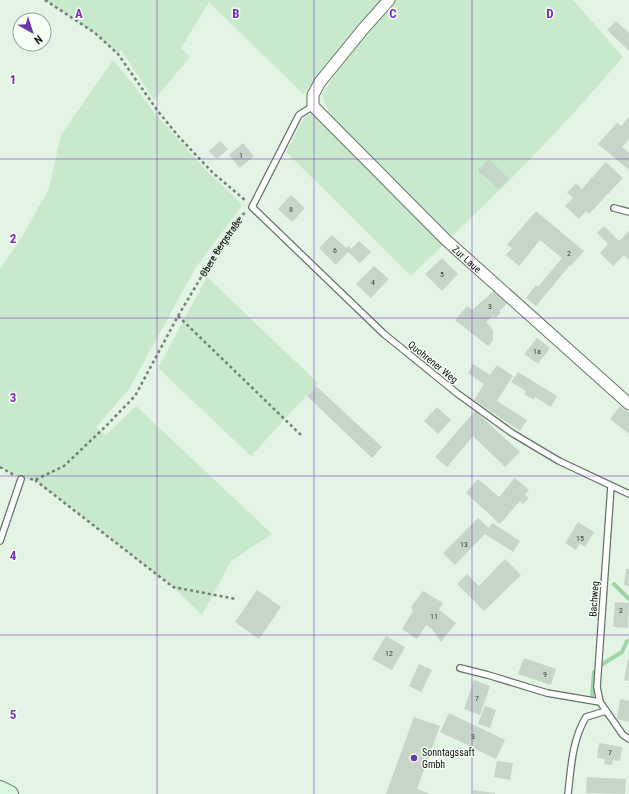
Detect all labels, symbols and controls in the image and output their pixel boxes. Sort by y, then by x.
text: A [75,6,83,21]
text: B [232,6,240,21]
text: C [389,6,397,21]
text: D [546,6,554,21]
north arrow [12,12,52,52]
text: N [31,32,45,47]
text: 1 [10,72,16,87]
house number: 1 [239,151,243,160]
house number: 8 [289,205,293,214]
street label: Obere Bergstraße [197,215,244,279]
text: 2 [10,231,17,246]
street label: Zur Laue [451,243,484,275]
house number: 6 [333,246,337,255]
house number: 2 [567,249,571,258]
house number: 5 [440,270,444,279]
house number: 4 [371,278,375,287]
house number: 3 [488,302,492,311]
street label: Quohrener Weg [406,339,460,385]
house number: 1a [533,347,541,356]
text: 3 [10,390,16,405]
house number: 15 [576,534,584,543]
house number: 13 [460,540,468,549]
text: 4 [10,548,17,563]
street label: Bachweg [587,581,601,617]
house number: 2 [619,606,623,615]
house number: 11 [430,612,438,621]
house number: 12 [385,649,393,658]
house number: 9 [543,670,547,679]
house number: 7 [475,694,479,703]
text: 5 [10,707,17,722]
house number: 3 [471,732,475,741]
place label: Sonntagssaft Gmbh [422,747,475,770]
house number: 7 [608,748,612,757]
marker: Sonntagssaft Gmbh [409,753,419,763]

